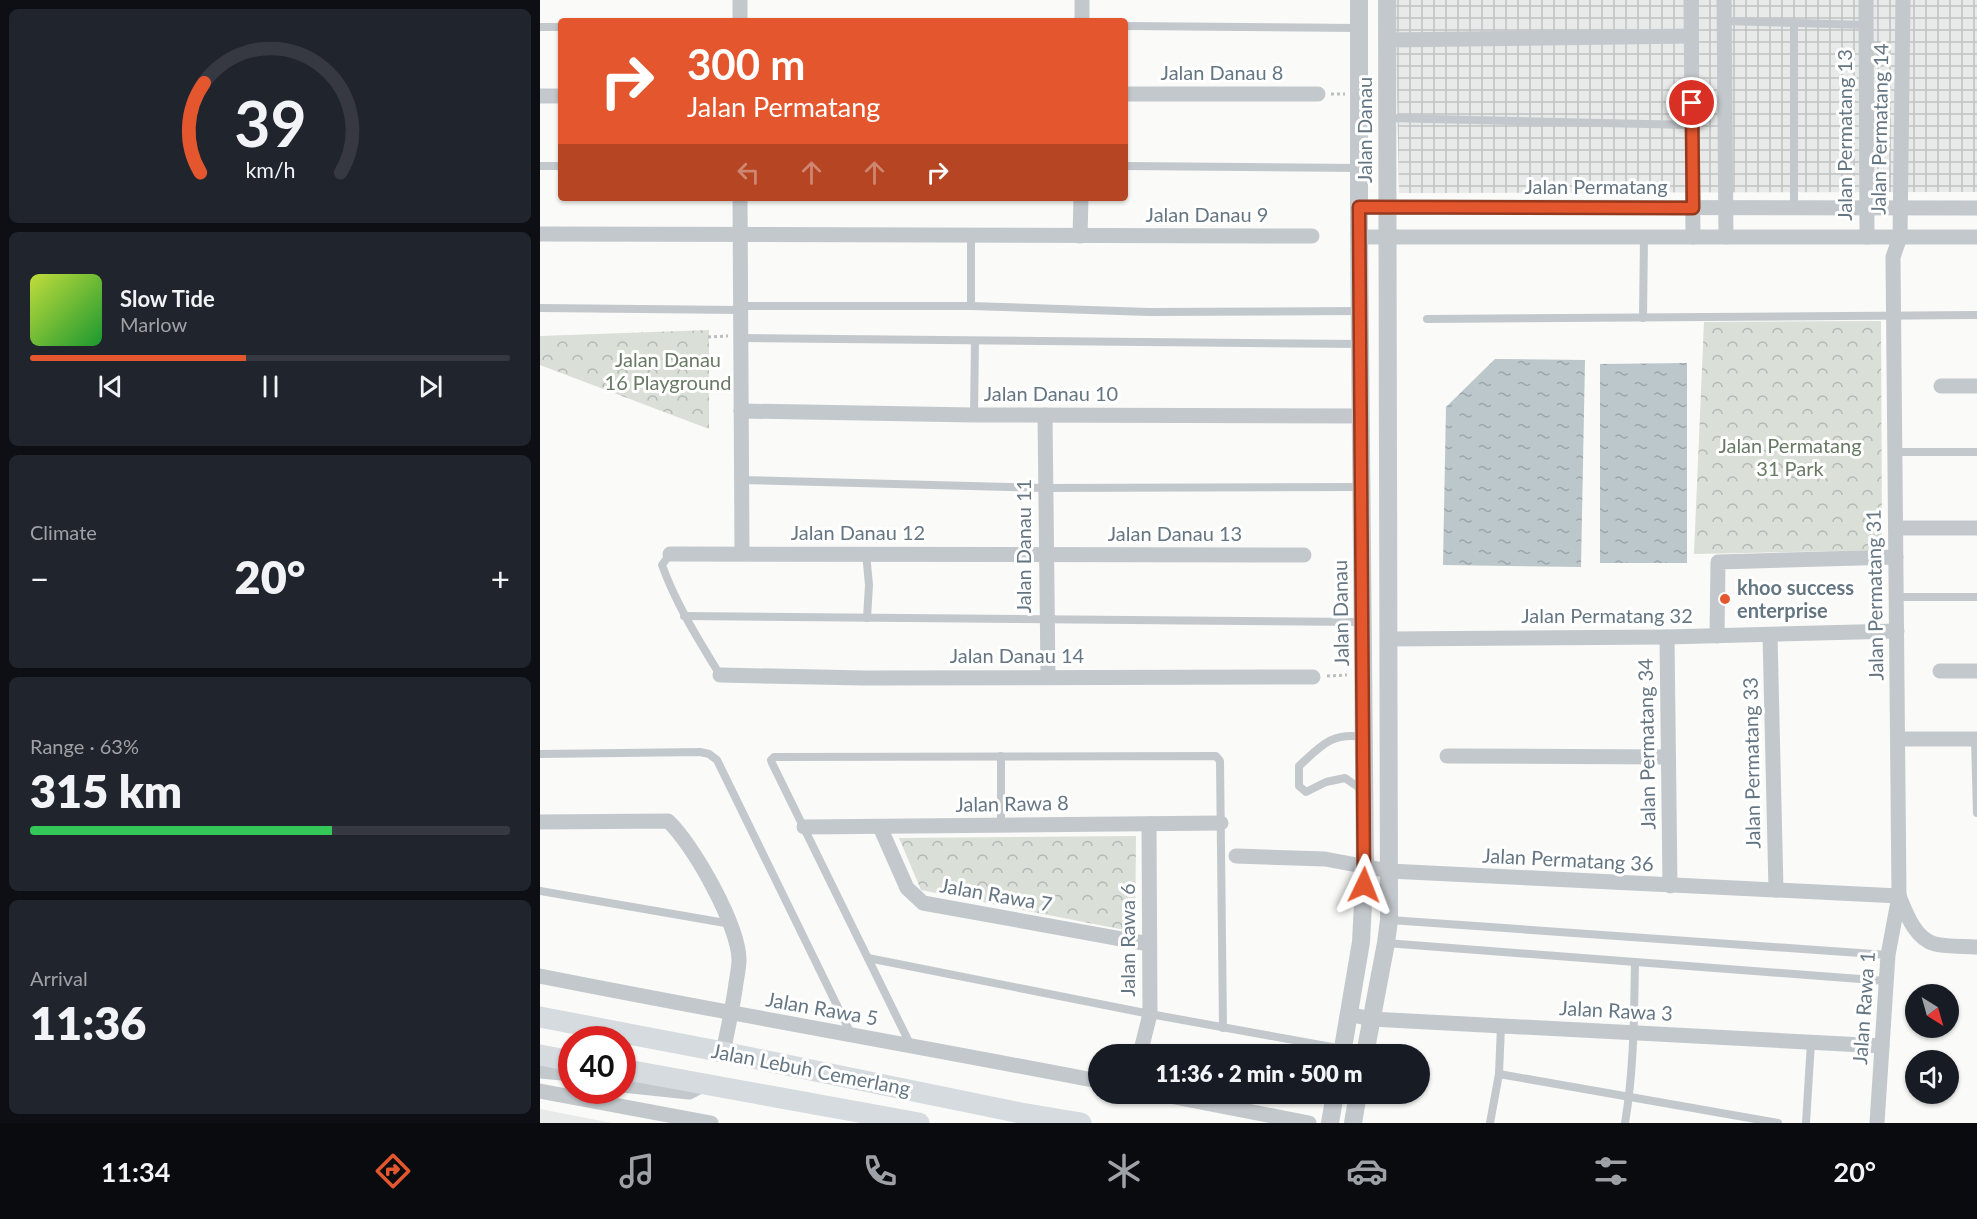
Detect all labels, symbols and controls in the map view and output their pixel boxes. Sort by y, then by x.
text: 300 m [687,39,805,89]
icon: right [588,42,666,120]
street label: Jalan Permatang 14 [1866,43,1893,215]
street label: Jalan Permatang 13 [1832,49,1856,221]
street label: Jalan Danau 8 [1161,60,1283,84]
street label: Jalan Danau [1352,77,1376,183]
pin [1666,77,1717,128]
text: 39 [234,85,306,160]
icon: arrive [1675,86,1708,119]
text: Jalan Permatang [687,90,880,123]
icon: left [732,156,765,189]
icon: ahead [795,156,828,189]
icon: ahead [858,156,891,189]
icon: right [921,156,954,189]
text: km/h [245,157,295,183]
street label: Jalan Permatang [1524,174,1668,198]
street label: Jalan Danau 9 [1146,202,1268,226]
text: Slow Tide [120,285,215,312]
text: Marlow [120,312,187,336]
park label: Jalan Danau 16 Playground [605,347,731,394]
icon: previous [94,370,127,403]
icon: pause [254,370,287,403]
icon: next [414,370,447,403]
street label: Jalan Danau 10 [984,381,1118,405]
park label: Jalan Permatang 31 Park [1718,433,1862,480]
street label: Jalan Danau 11 [1011,479,1035,613]
street label: Jalan Permatang 31 [1861,509,1887,681]
text: Climate [30,520,97,544]
street label: Jalan Danau 12 [791,520,925,544]
street label: Jalan Danau 13 [1108,521,1242,545]
text: 20° [235,550,305,604]
text: − [30,558,49,598]
text: + [491,558,510,598]
street label: Jalan Danau [1327,560,1353,666]
place label: khoo success enterprise [1737,575,1854,622]
marker: khoo success enterprise [1718,592,1732,606]
street label: Jalan Permatang 32 [1521,603,1693,627]
street label: Jalan Danau 14 [950,643,1085,667]
street label: Jalan Permatang 34 [1632,658,1659,830]
street label: Jalan Permatang 33 [1738,677,1764,849]
text: Range · 63% [30,734,139,758]
text: 315 km [30,764,182,818]
street label: Jalan Rawa 8 [955,790,1069,816]
street label: Jalan Permatang 36 [1482,843,1654,875]
position arrow [1332,853,1396,917]
street label: Jalan Rawa 7 [938,872,1054,916]
street label: Jalan Rawa 6 [1115,883,1139,997]
street label: Jalan Rawa 1 [1847,951,1879,1065]
text: Arrival [30,966,88,990]
north arrow [1905,984,1959,1038]
map controls [1905,984,1959,1104]
street label: Jalan Rawa 5 [764,986,880,1030]
street label: Jalan Rawa 3 [1559,995,1673,1025]
text: 11:36 [30,996,146,1050]
speed limit sign: 40 [558,1026,636,1104]
street label: Jalan Lebuh Cemerlang [710,1038,913,1100]
button: sound [1905,1050,1959,1104]
text: 11:36 · 2 min · 500 m [1156,1060,1362,1087]
icon: directions [372,1150,414,1192]
icon: music [616,1150,658,1192]
icon: phone [859,1150,901,1192]
icon: climate [1103,1150,1145,1192]
icon: car [1346,1150,1388,1192]
icon: filters [1590,1150,1632,1192]
text: 11:34 [101,1155,170,1188]
text: 20° [1834,1155,1876,1188]

